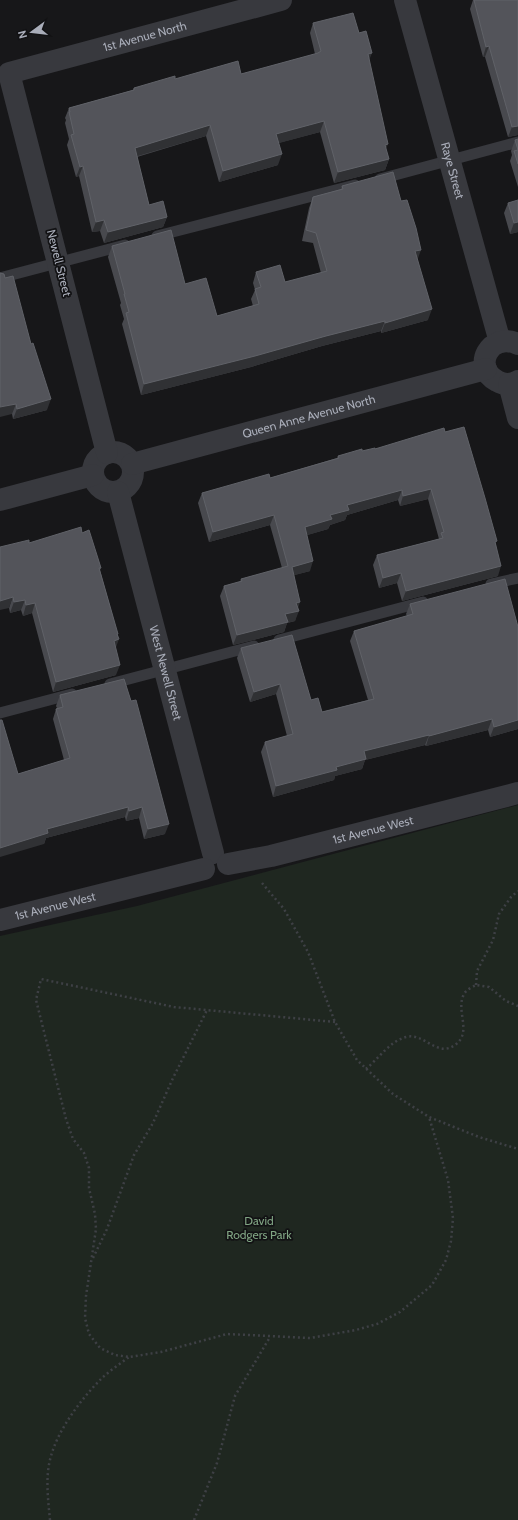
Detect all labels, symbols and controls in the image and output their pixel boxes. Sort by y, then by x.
north arrow [12,12,52,52]
street label: 1st Avenue North [101,18,188,54]
text: N [15,29,30,40]
street label: Raye Street [438,140,468,201]
street label: Newell Street [44,228,75,298]
street label: Queen Anne Avenue North [241,391,377,441]
street label: West Newell Street [146,624,186,722]
street label: 1st Avenue West [331,812,415,847]
street label: 1st Avenue West [13,888,97,923]
park label: David Rodgers Park [226,1213,292,1242]

